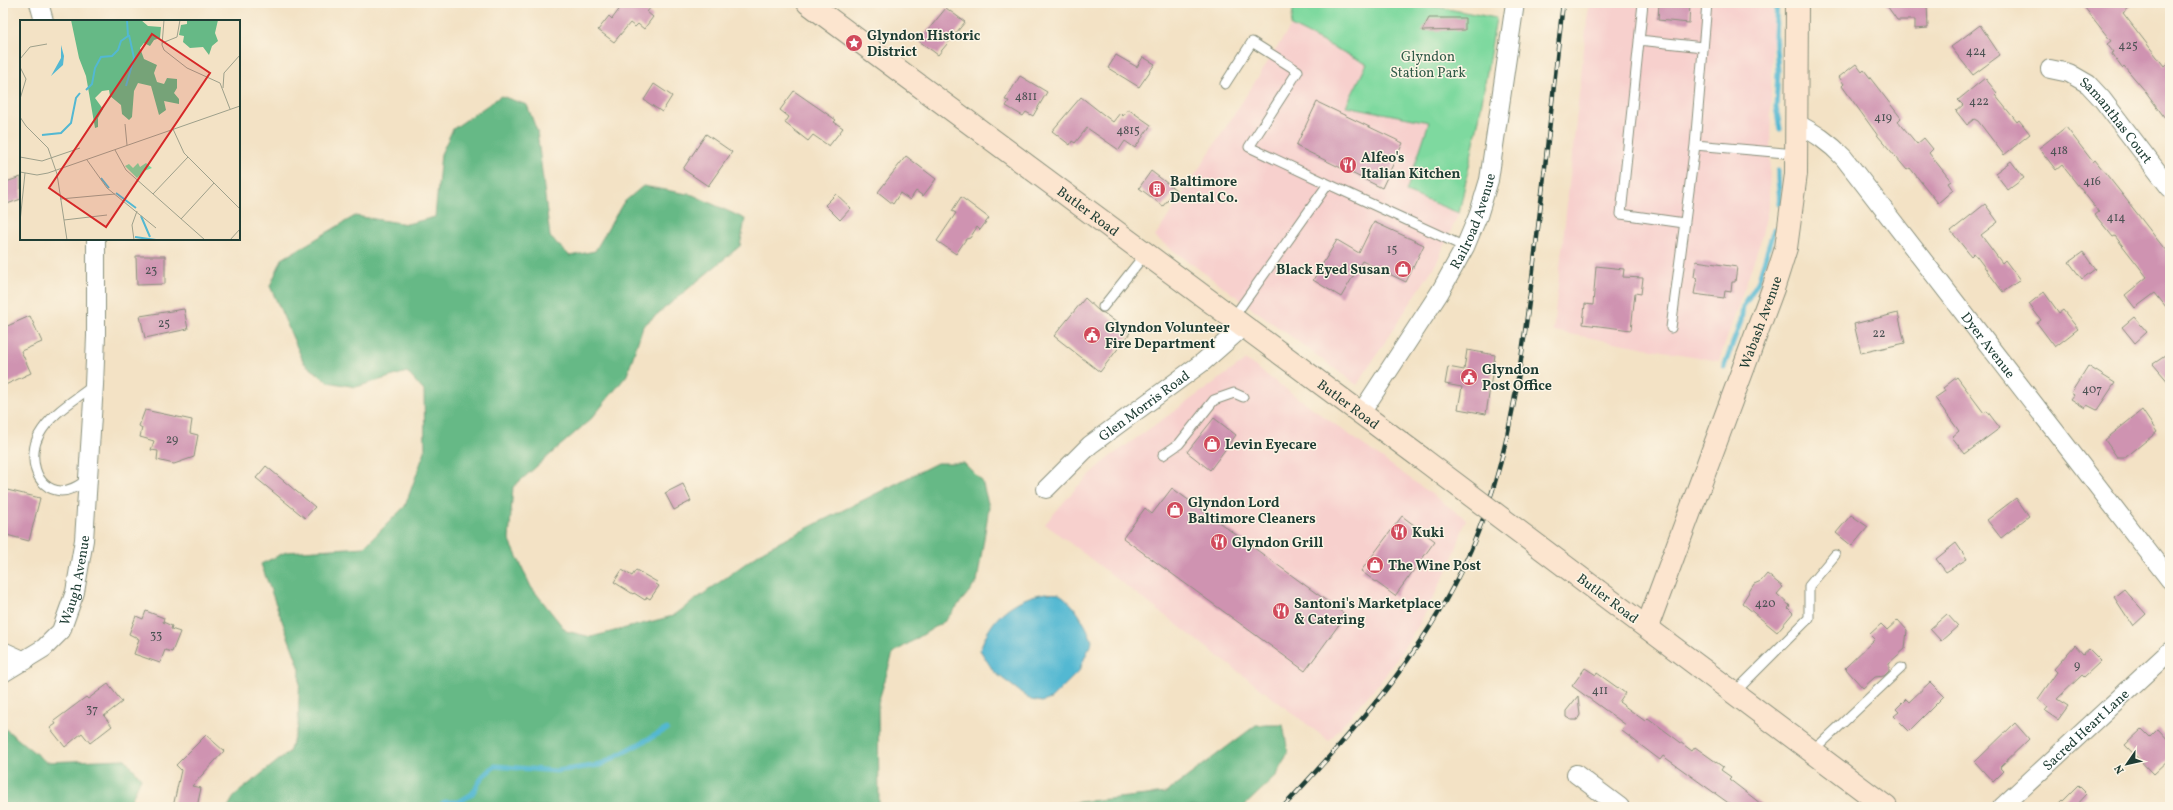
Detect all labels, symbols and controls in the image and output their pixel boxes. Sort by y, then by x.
inset map [20,20,240,240]
place label: Glyndon Historic District [867,27,981,62]
place icon: Glyndon Historic District [844,33,864,53]
house number: 425 [2118,38,2138,54]
house number: 424 [1966,44,1986,60]
park label: Glyndon Station Park [1390,48,1466,83]
street label: Samanthas Court [2076,73,2156,168]
house number: 4811 [1015,89,1037,105]
house number: 422 [1969,94,1989,110]
house number: 419 [1874,110,1892,126]
house number: 4815 [1116,123,1140,139]
house number: 418 [2050,143,2068,159]
place label: Alfeo's Italian Kitchen [1361,149,1461,184]
restaurant icon: Alfeo's Italian Kitchen [1338,155,1358,175]
street label: Railroad Avenue [1446,172,1501,273]
place label: Baltimore Dental Co. [1170,173,1238,208]
house number: 416 [2083,174,2101,190]
building icon: Baltimore Dental Co. [1147,179,1167,199]
street label: Butler Road [1053,183,1122,241]
house number: 414 [2107,210,2125,226]
house number: 15 [1387,242,1397,258]
shop icon: Black Eyed Susan [1393,259,1413,279]
place label: Black Eyed Susan [1276,261,1390,280]
house number: 23 [145,263,157,279]
street label: Wabash Avenue [1736,274,1788,372]
street label: Dyer Avenue [1956,309,2019,383]
house number: 25 [158,316,170,332]
place label: Glyndon Volunteer Fire Department [1105,319,1230,354]
public building icon: Glyndon Volunteer Fire Department [1082,325,1102,345]
house number: 22 [1873,326,1885,342]
place label: Glyndon Post Office [1482,361,1552,396]
street label: Glen Morris Road [1095,367,1194,447]
public building icon: Glyndon Post Office [1459,367,1479,387]
street label: Butler Road [1313,376,1383,435]
house number: 407 [2082,382,2102,398]
house number: 29 [166,432,178,448]
shop icon: Levin Eyecare [1202,434,1222,454]
place label: Levin Eyecare [1225,436,1317,455]
place label: Glyndon Lord Baltimore Cleaners [1188,494,1316,529]
shop icon: Glyndon Lord Baltimore Cleaners [1165,500,1185,520]
restaurant icon: Kuki [1389,522,1409,542]
place label: Kuki [1412,524,1444,543]
restaurant icon: Glyndon Grill [1209,532,1229,552]
street label: Waugh Avenue [56,534,95,628]
place label: Glyndon Grill [1232,534,1323,553]
shop icon: The Wine Post [1365,555,1385,575]
place label: The Wine Post [1388,557,1481,576]
street label: Butler Road [1572,570,1642,629]
place label: Santoni's Marketplace & Catering [1294,595,1441,630]
house number: 420 [1755,596,1775,612]
restaurant icon: Santoni's Marketplace & Catering [1271,601,1291,621]
house number: 33 [150,628,162,644]
house number: 9 [2074,658,2080,674]
house number: 411 [1592,683,1608,699]
street label: Sacred Heart Lane [2039,685,2134,776]
house number: 37 [86,702,98,718]
north arrow [2107,744,2147,784]
text: N [2111,761,2128,776]

